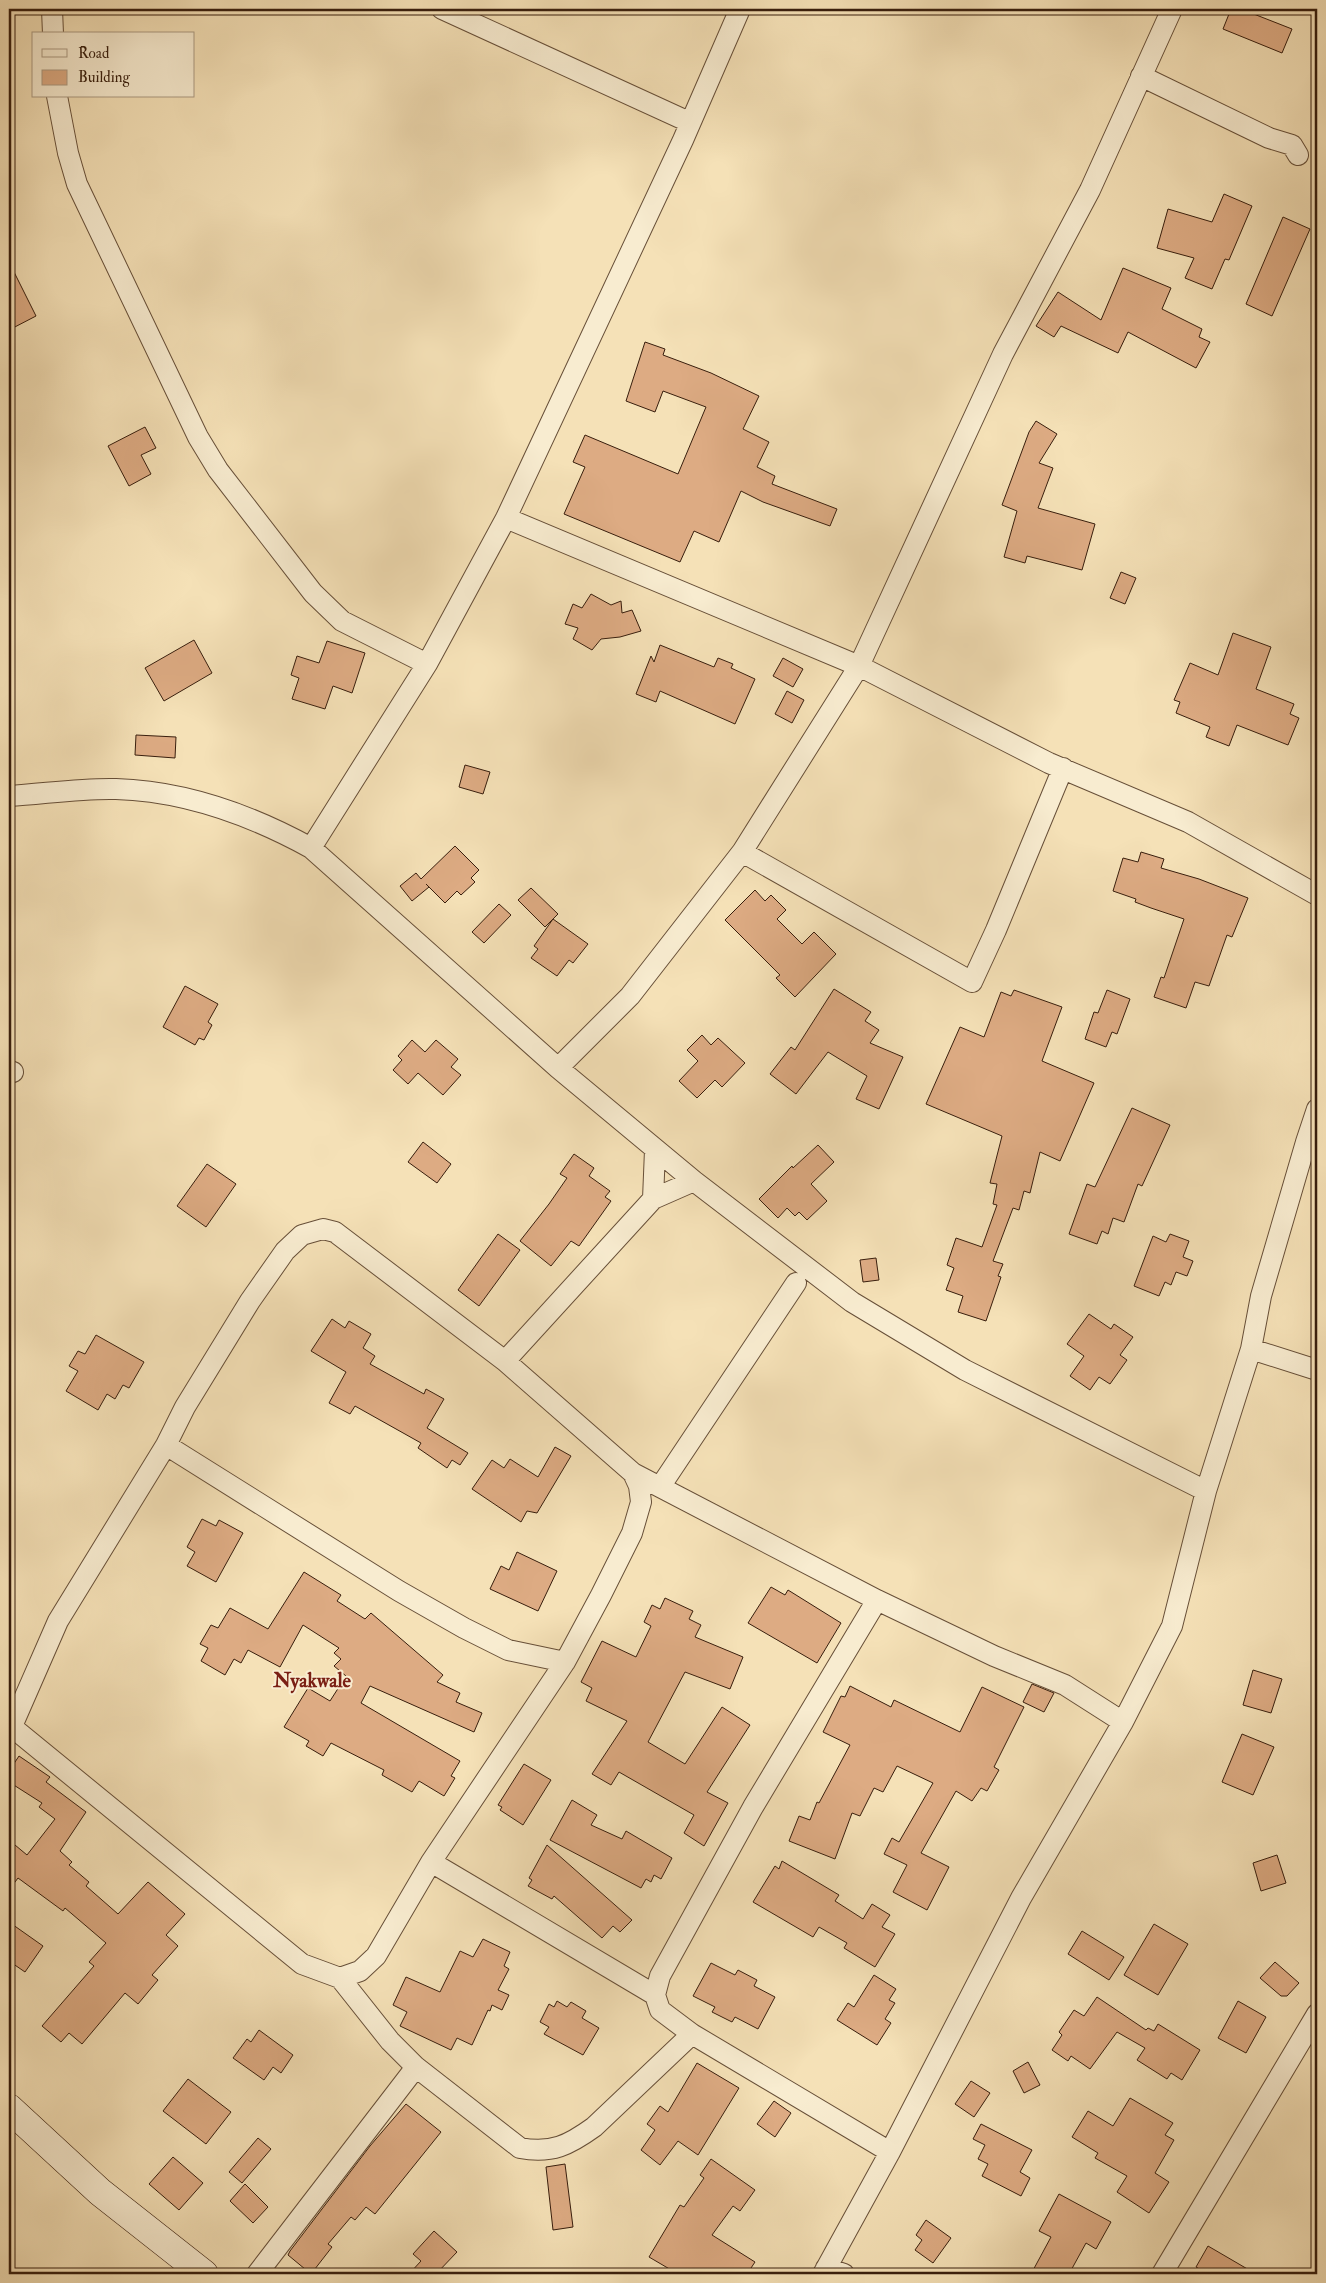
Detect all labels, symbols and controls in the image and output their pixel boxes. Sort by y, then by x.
legend [32,32,195,98]
text: Road [78,44,110,63]
text: Building [78,68,130,87]
district label: Nyakwale [272,1668,351,1694]

